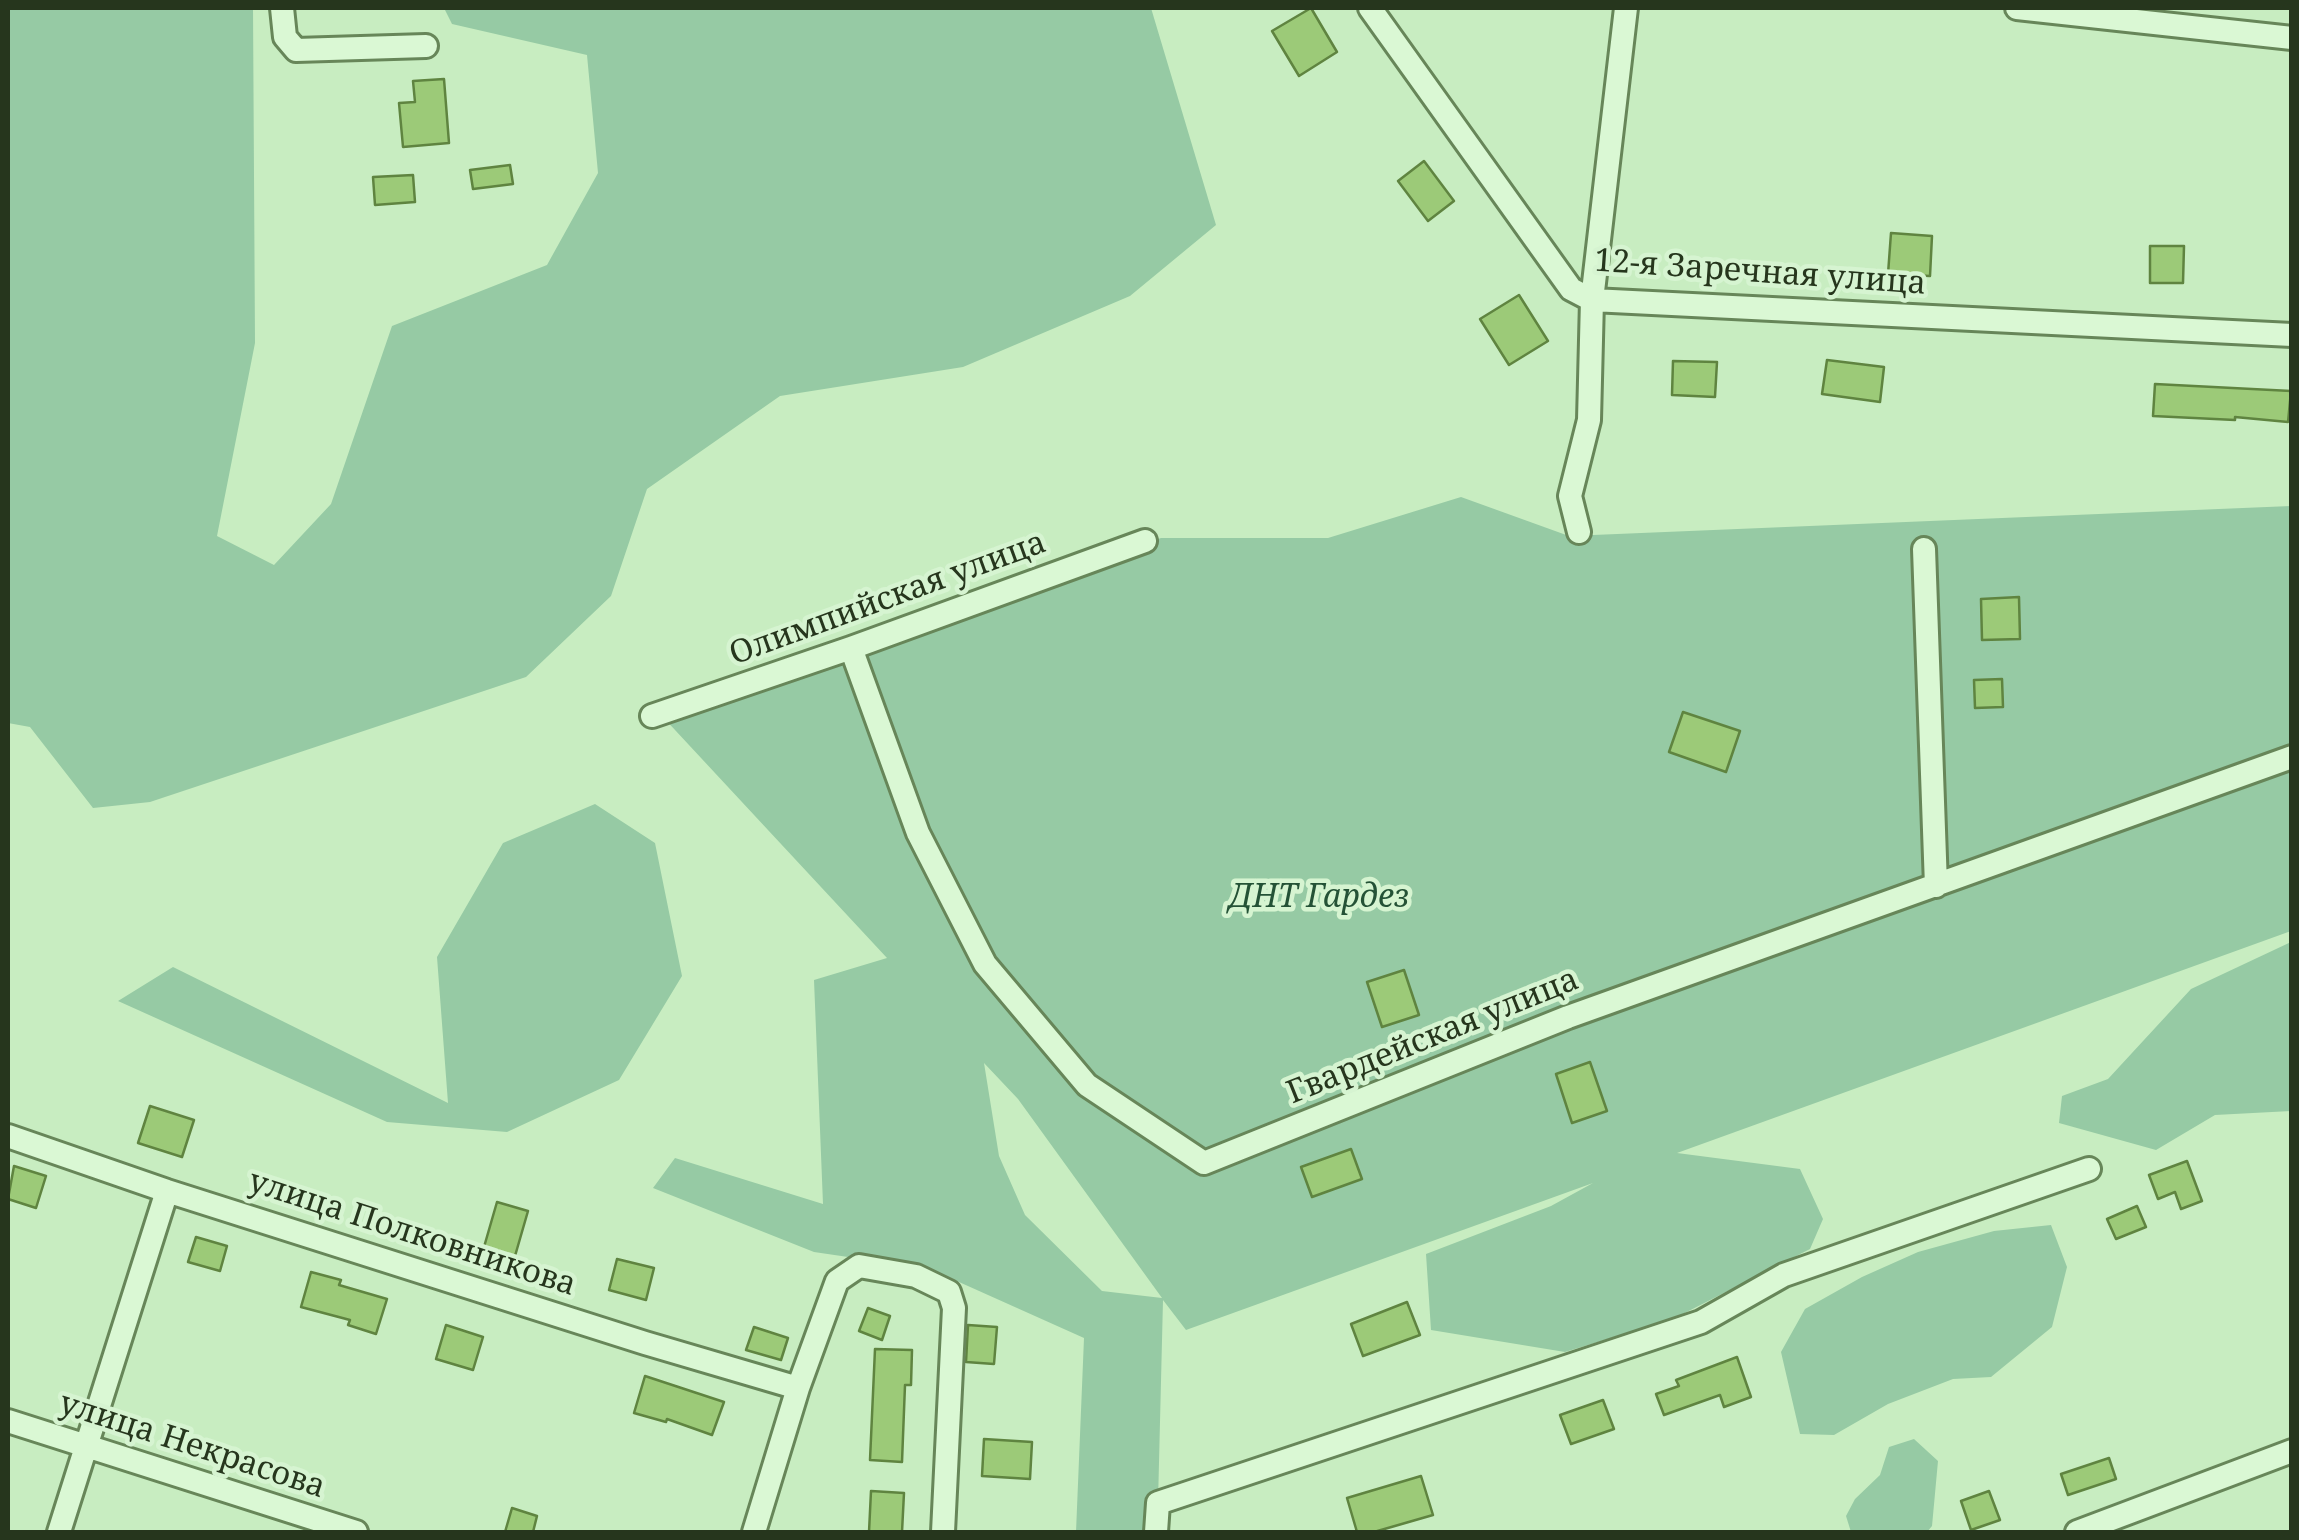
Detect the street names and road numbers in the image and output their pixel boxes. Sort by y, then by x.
street label: 12-я Заречная улица [1593,242,1927,304]
street label: Олимпийская улица [725,524,1051,674]
street label: Гвардейская улица [1282,961,1584,1113]
street label: улица Полковникова [243,1163,581,1305]
street label: улица Некрасова [54,1385,330,1507]

